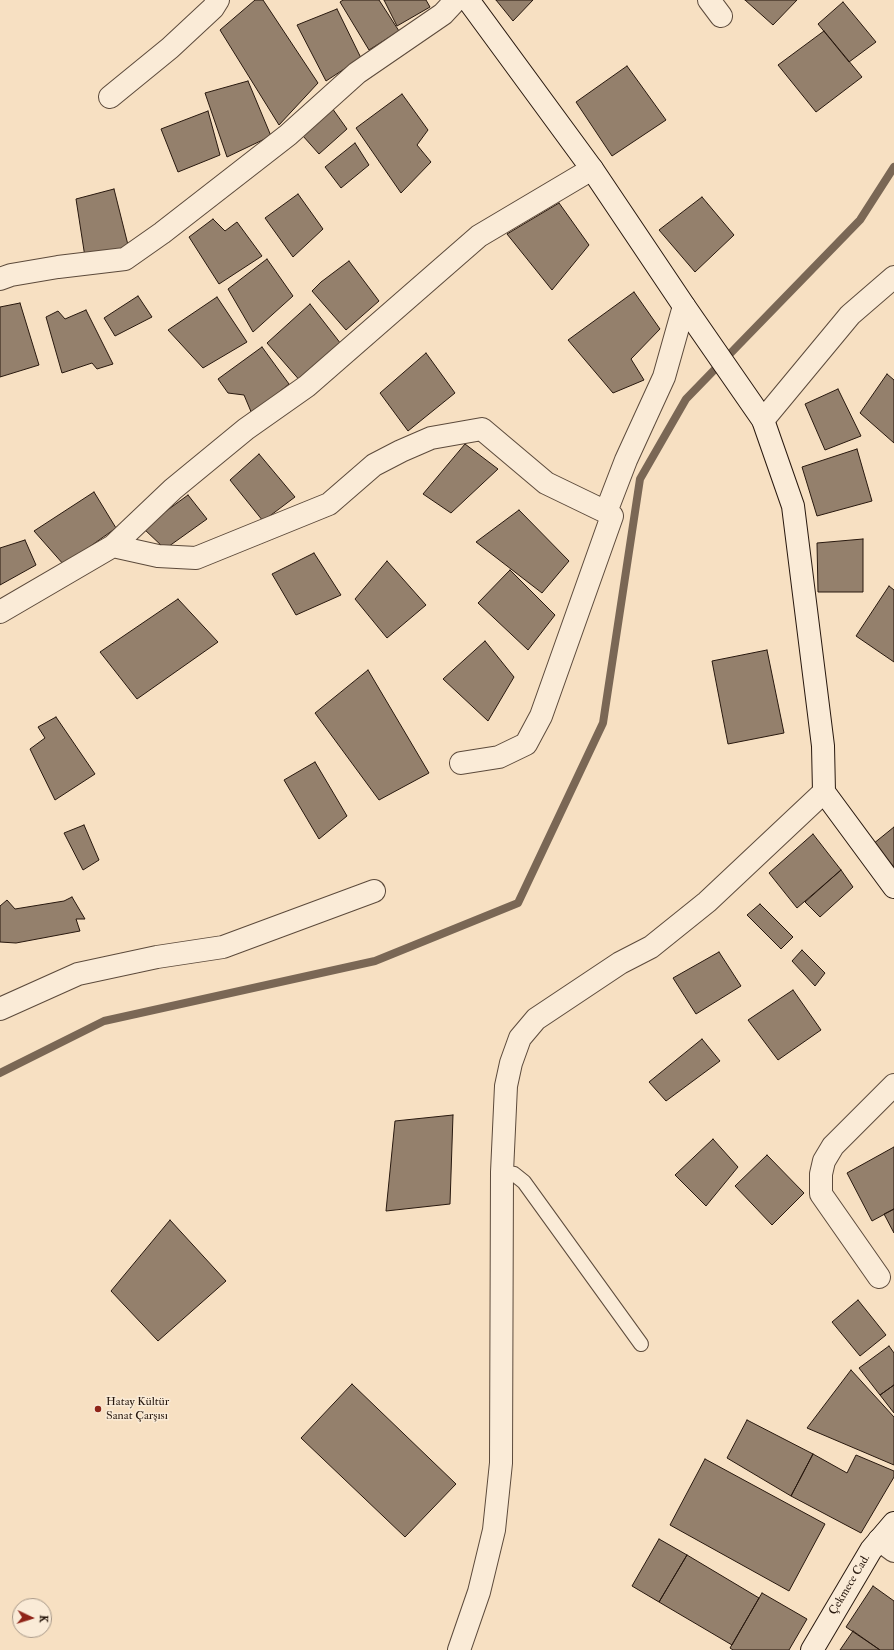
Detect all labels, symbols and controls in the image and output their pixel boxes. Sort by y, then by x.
place label: Hatay Kültür Sanat Çarşısı [106,1395,169,1423]
marker: Hatay Kültür Sanat Çarşısı [93,1404,103,1414]
street label: Çekmece Cad. [826,1552,874,1618]
north arrow [12,1598,52,1638]
text: K [37,1615,50,1623]

